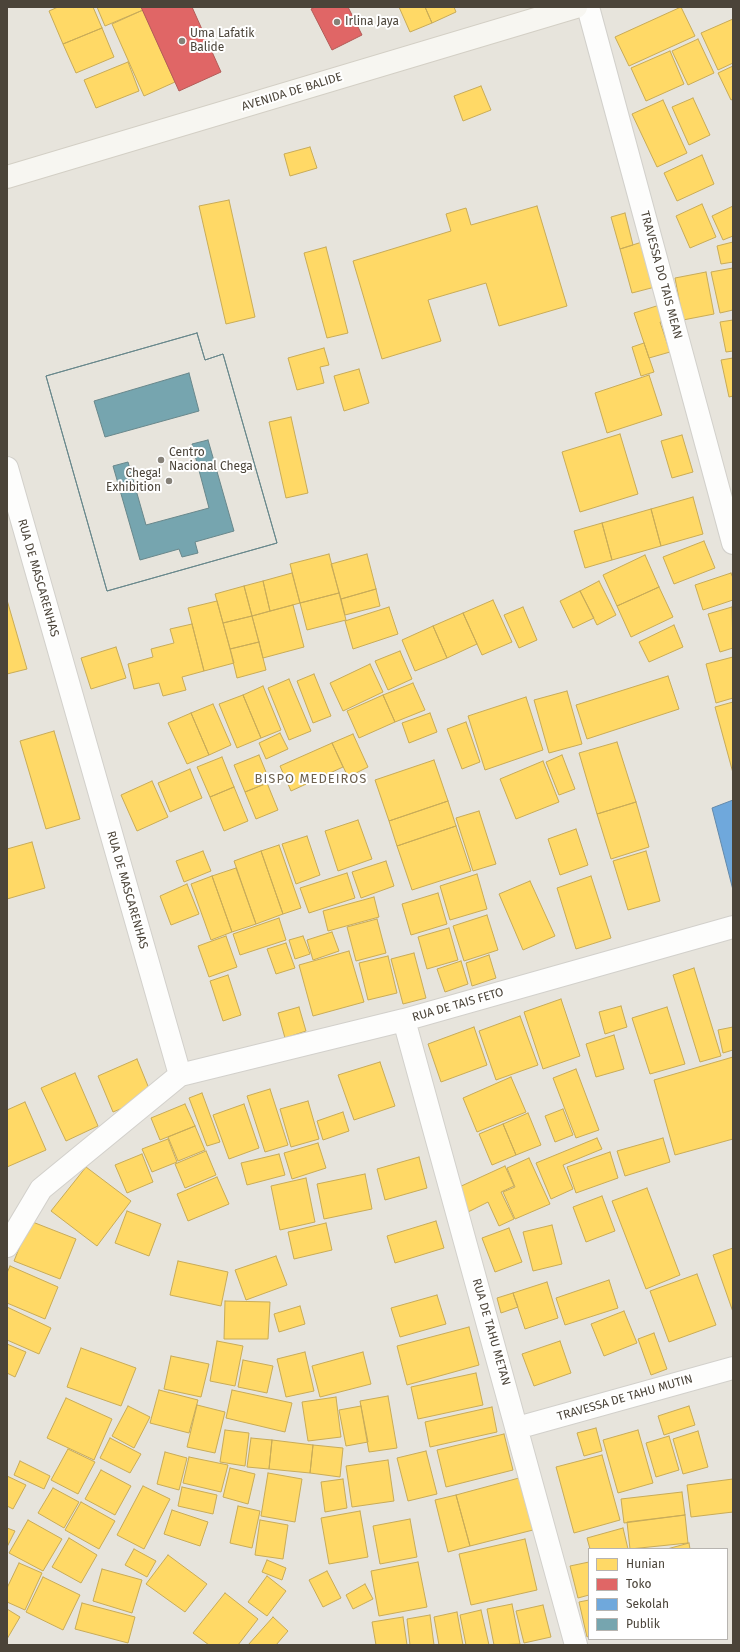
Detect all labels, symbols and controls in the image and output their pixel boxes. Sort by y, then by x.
place label: Irlina Jaya [345,15,399,29]
marker: Irlina Jaya [332,17,342,27]
place label: Uma Lafatik Balide [190,27,254,55]
marker: Uma Lafatik Balide [177,36,187,46]
street label: AVENIDA DE BALIDE [240,70,344,114]
street label: TRAVESSA DO TAIS MEAN [637,209,685,341]
place label: Centro Nacional Chega [169,446,253,474]
marker: Centro Nacional Chega [156,455,166,465]
place label: Chega! Exhibition [106,467,161,495]
marker: Chega! Exhibition [164,476,174,486]
street label: RUA DE MASCARENHAS [14,517,62,639]
district label: BISPO MEDEIROS [255,771,367,787]
street label: RUA DE MASCARENHAS [103,829,151,951]
street label: RUA DE TAIS FETO [411,985,505,1025]
street label: RUA DE TAHU METAN [469,1277,513,1387]
street label: TRAVESSA DE TAHU MUTIN [556,1372,694,1424]
legend [588,1548,728,1640]
text: Hunian [626,1557,665,1571]
text: Toko [626,1577,652,1591]
text: Sekolah [626,1597,669,1611]
text: Publik [626,1617,660,1631]

